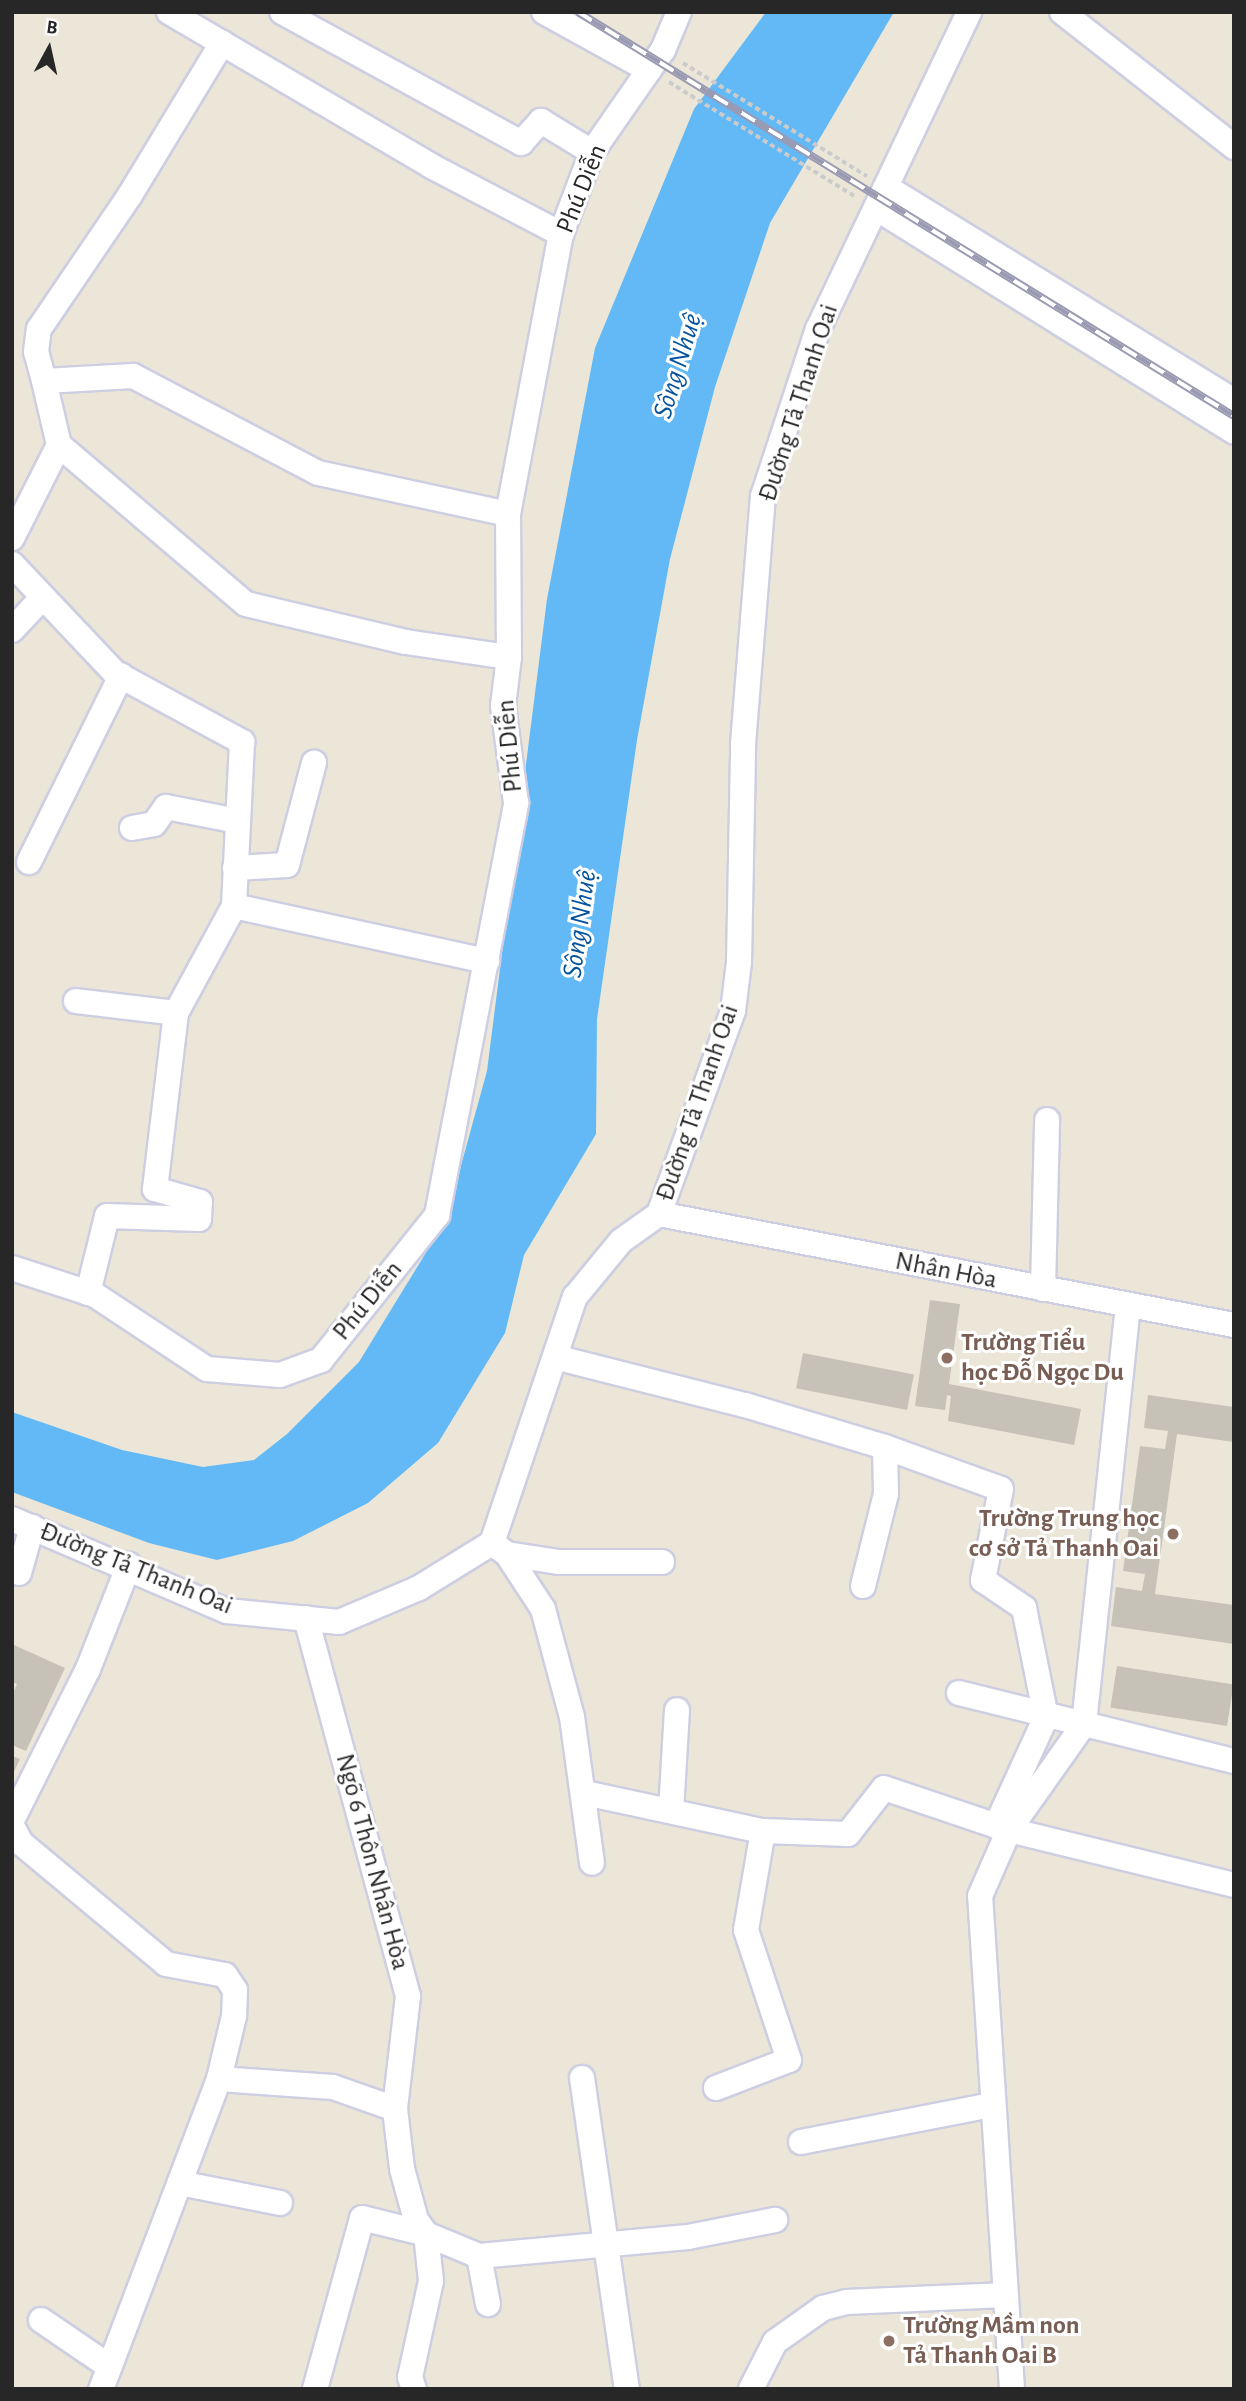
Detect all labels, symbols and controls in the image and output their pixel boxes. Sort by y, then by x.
north arrow [14,14,84,84]
text: B [45,18,59,38]
street label: Phú Diễn [550,140,614,238]
street label: Đường Tả Thanh Oai [752,300,846,506]
water label: Sông Nhuệ [646,309,710,423]
street label: Phú Diễn [490,698,530,794]
water label: Sông Nhuệ [556,868,604,980]
street label: Đường Tả Thanh Oai [650,1001,746,1205]
street label: Nhân Hòa [893,1246,999,1296]
street label: Phú Diễn [327,1255,409,1347]
place label: Trường Tiểu học Đỗ Ngọc Du [961,1327,1124,1388]
marker: Trường Tiểu học Đỗ Ngọc Du [939,1350,955,1366]
place label: Trường Trung học cơ sở Tả Thanh Oai [969,1503,1159,1564]
street label: Đường Tả Thanh Oai [35,1516,237,1622]
marker: Trường Trung học cơ sở Tả Thanh Oai [1165,1526,1181,1542]
street label: Ngõ 6 Thôn Nhân Hòa [328,1751,416,1973]
place label: Trường Mầm non Tả Thanh Oai B [903,2310,1079,2372]
marker: Trường Mầm non Tả Thanh Oai B [881,2333,897,2349]

